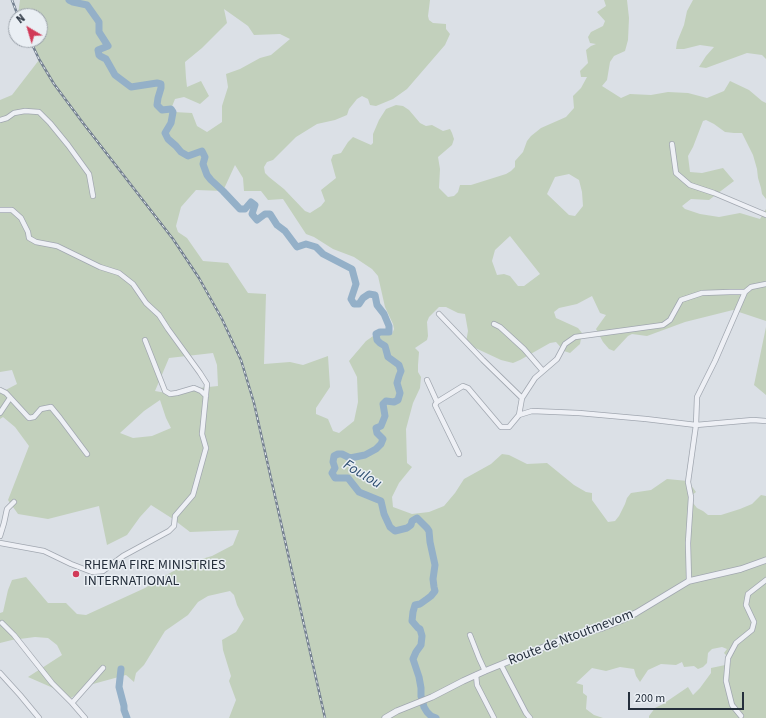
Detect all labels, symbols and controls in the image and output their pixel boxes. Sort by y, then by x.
north arrow [8,8,48,48]
text: N [13,11,28,27]
water label: Foulou [339,457,385,493]
place label: RHEMA FIRE MINISTRIES INTERNATIONAL [84,558,226,590]
marker: RHEMA FIRE MINISTRIES INTERNATIONAL [71,569,81,579]
street label: Route de Ntoutmevom [506,606,636,670]
scale bar [630,684,746,710]
text: 200 m [635,690,665,707]

